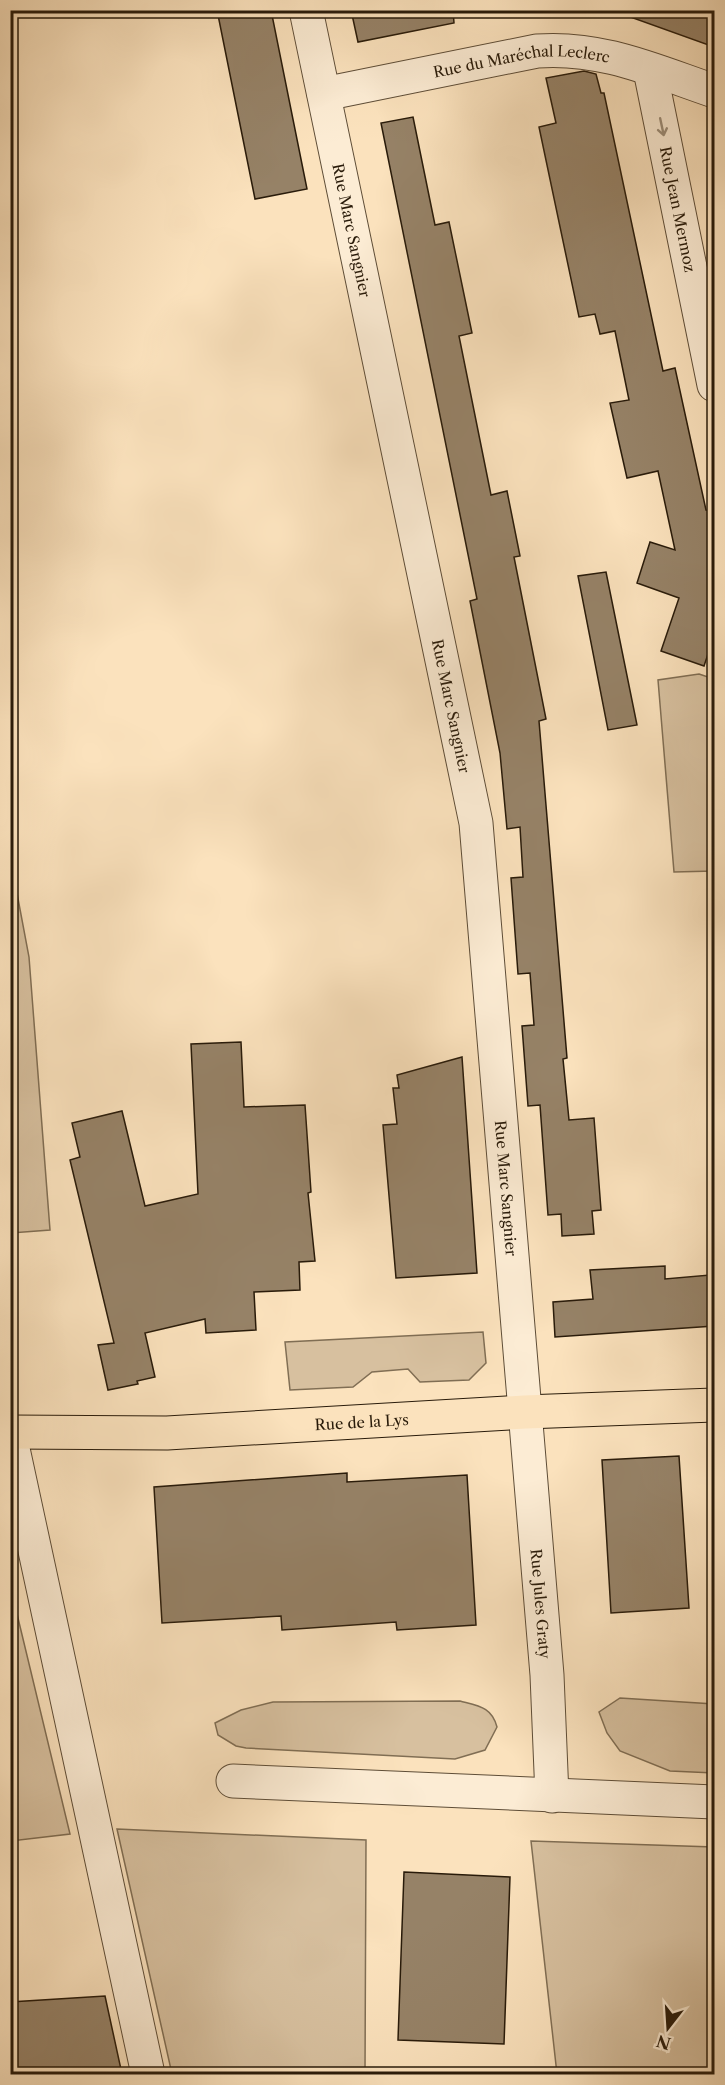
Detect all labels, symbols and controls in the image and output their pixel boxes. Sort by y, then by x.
street label: Rue du Maréchal Leclerc [431,41,612,81]
one-way arrow [656,117,668,136]
street label: Rue Jean Mermoz [656,145,700,274]
street label: Rue Marc Sangnier [329,162,375,300]
street label: Rue Marc Sangnier [428,637,475,775]
street label: Rue Marc Sangnier [491,1119,522,1258]
street label: Rue de la Lys [314,1409,409,1434]
street label: Rue Jules Graty [527,1548,555,1660]
north arrow [638,1998,698,2058]
text: N [654,2031,673,2054]

